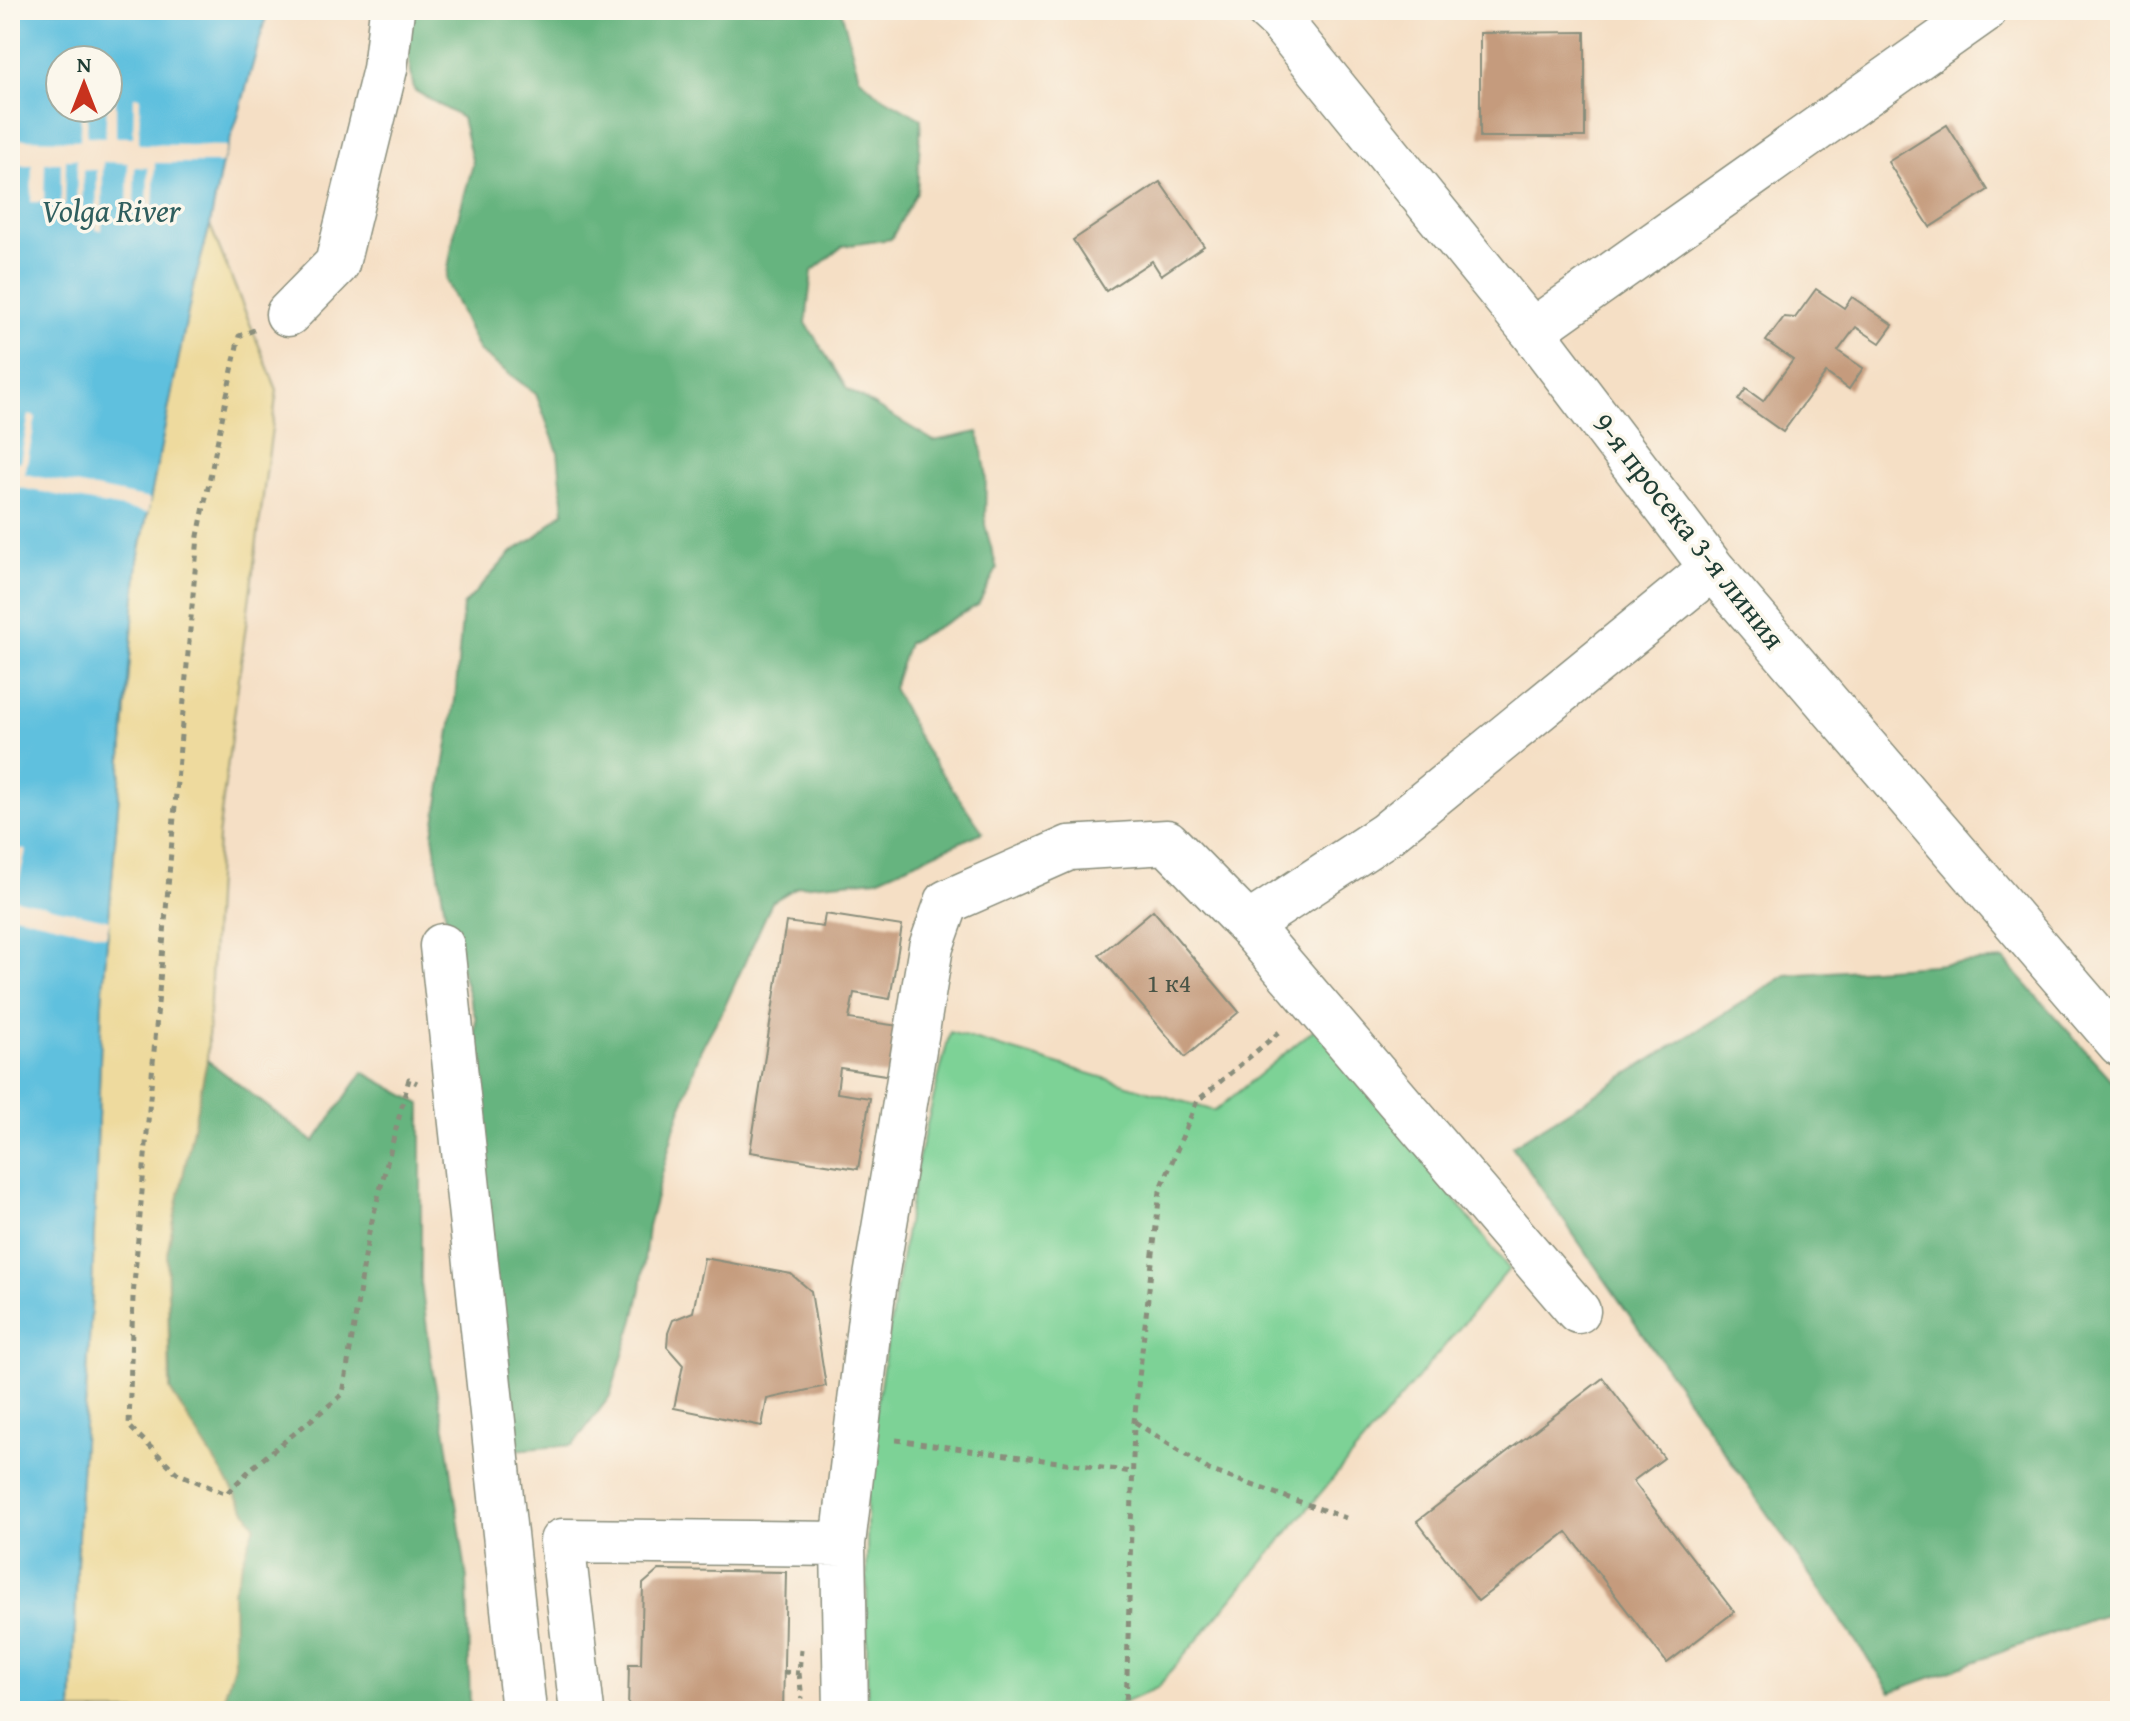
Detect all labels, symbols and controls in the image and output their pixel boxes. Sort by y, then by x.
north arrow [44,44,124,124]
text: N [77,48,92,80]
water label: Volga River [41,187,182,234]
street label: 9-я просека 3-я линия [1583,402,1796,658]
house number: 1 к4 [1147,963,1191,1002]

